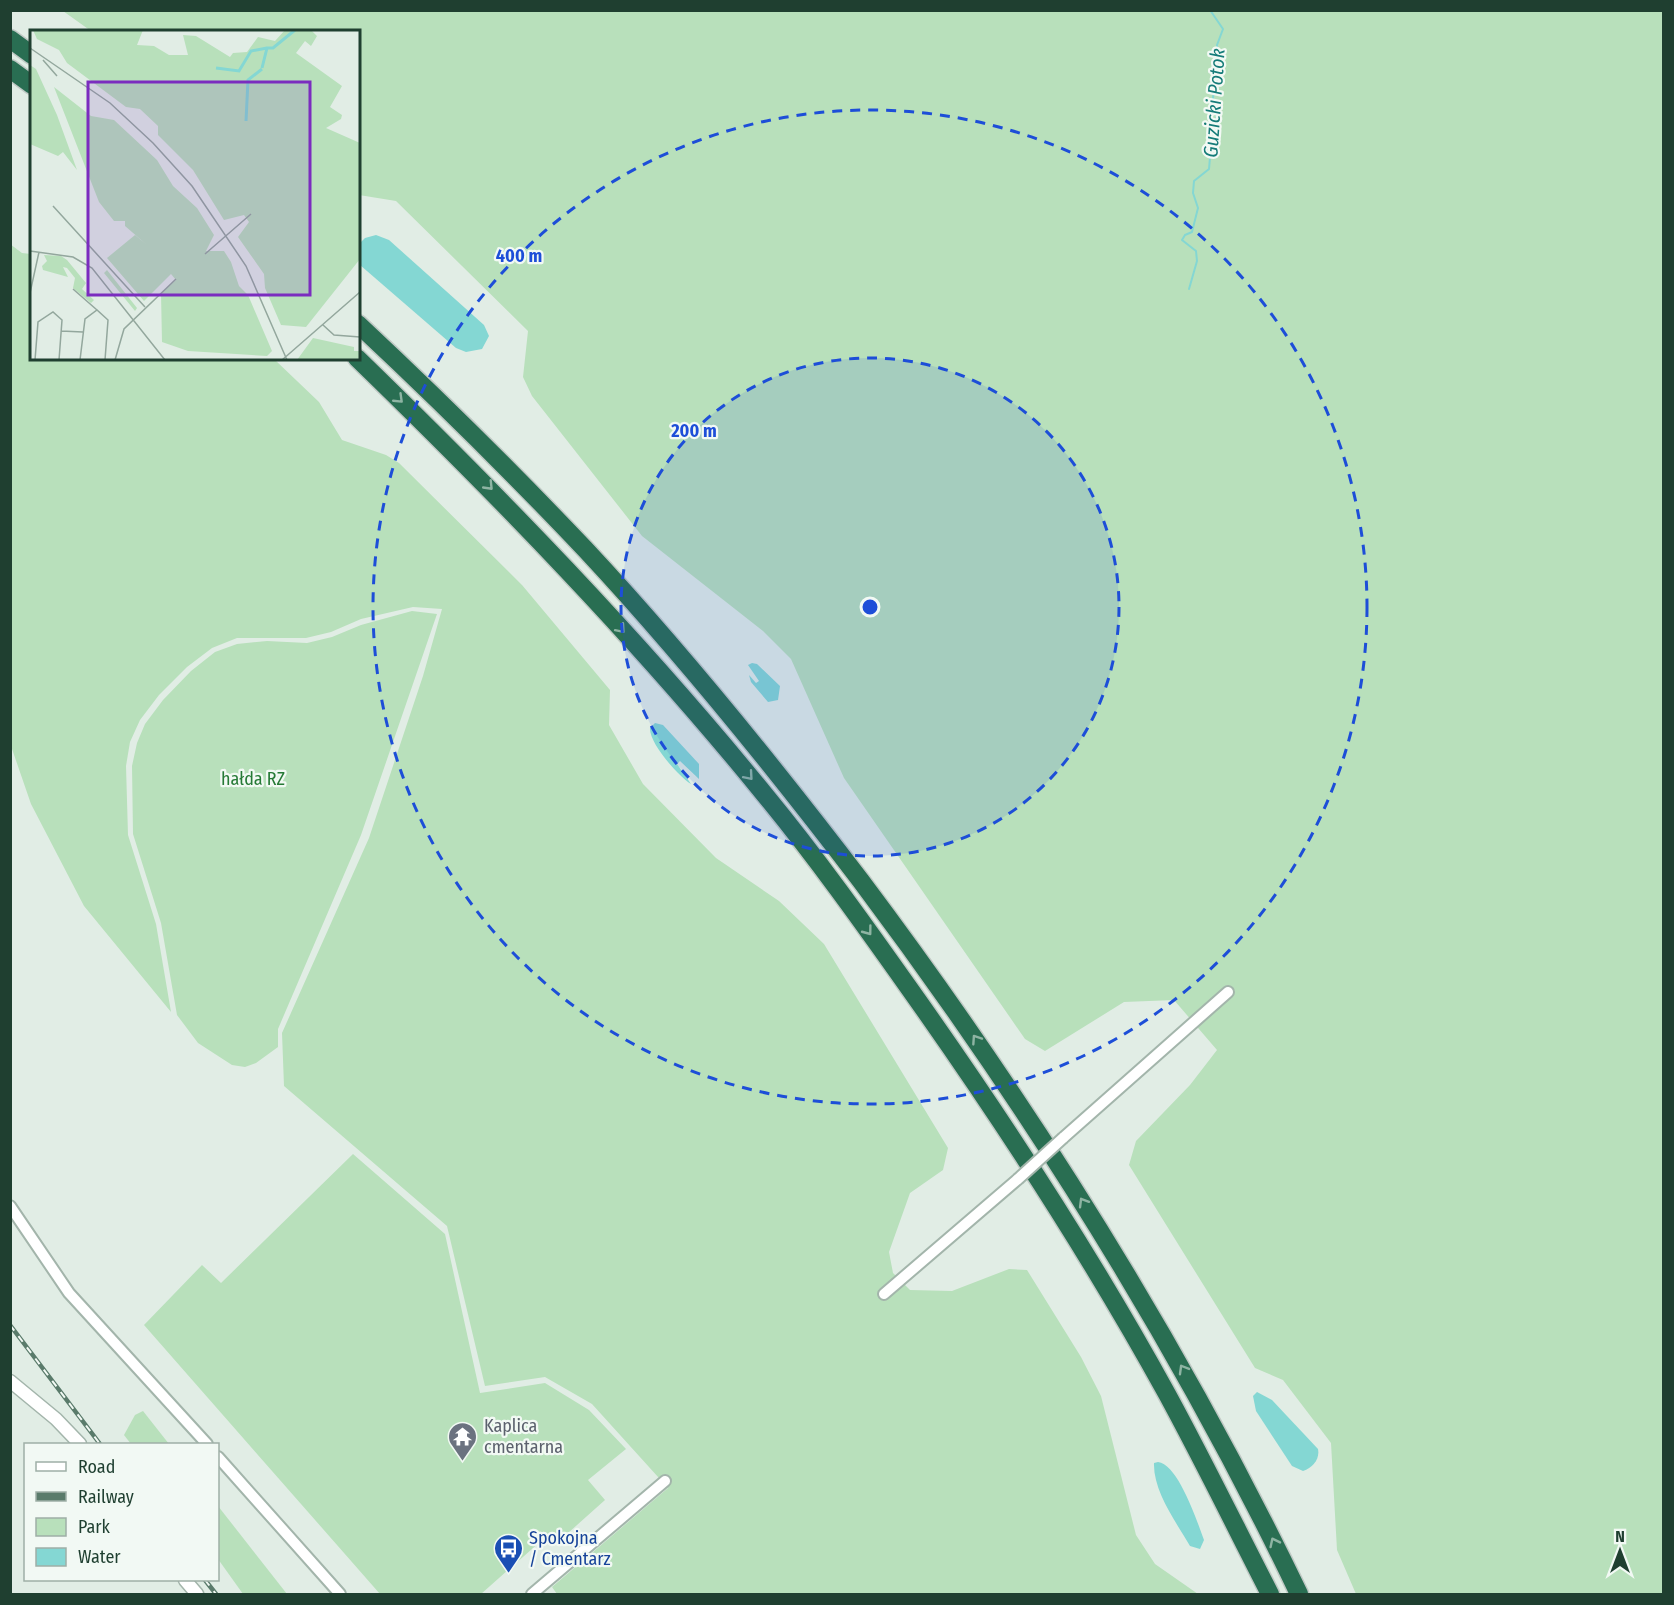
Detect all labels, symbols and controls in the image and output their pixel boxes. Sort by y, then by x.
inset map [30,30,360,360]
water label: Guzicki Potok [1198,48,1230,158]
text: 400 m [496,245,542,267]
one-way arrow [392,392,403,403]
text: 200 m [670,420,717,442]
one-way arrow [481,479,492,490]
centre of rings [860,597,880,617]
one-way arrow [614,622,625,633]
park label: hałda RZ [221,768,285,790]
one-way arrow [742,769,753,780]
one-way arrow [861,924,872,935]
one-way arrow [972,1035,983,1046]
one-way arrow [1078,1198,1090,1208]
one-way arrow [1179,1365,1190,1376]
place label: Kaplica cmentarna [484,1415,563,1458]
temple icon: Kaplica cmentarna [447,1420,479,1462]
legend [24,1443,219,1581]
text: Road [78,1456,115,1478]
text: Railway [78,1486,134,1508]
text: Park [78,1516,111,1538]
north arrow [1590,1521,1650,1581]
place label: Spokojna / Cmentarz [529,1527,611,1570]
text: N [1615,1527,1625,1546]
bus stop icon: Spokojna / Cmentarz [492,1532,524,1574]
one-way arrow [1270,1537,1281,1548]
text: Water [78,1546,121,1568]

